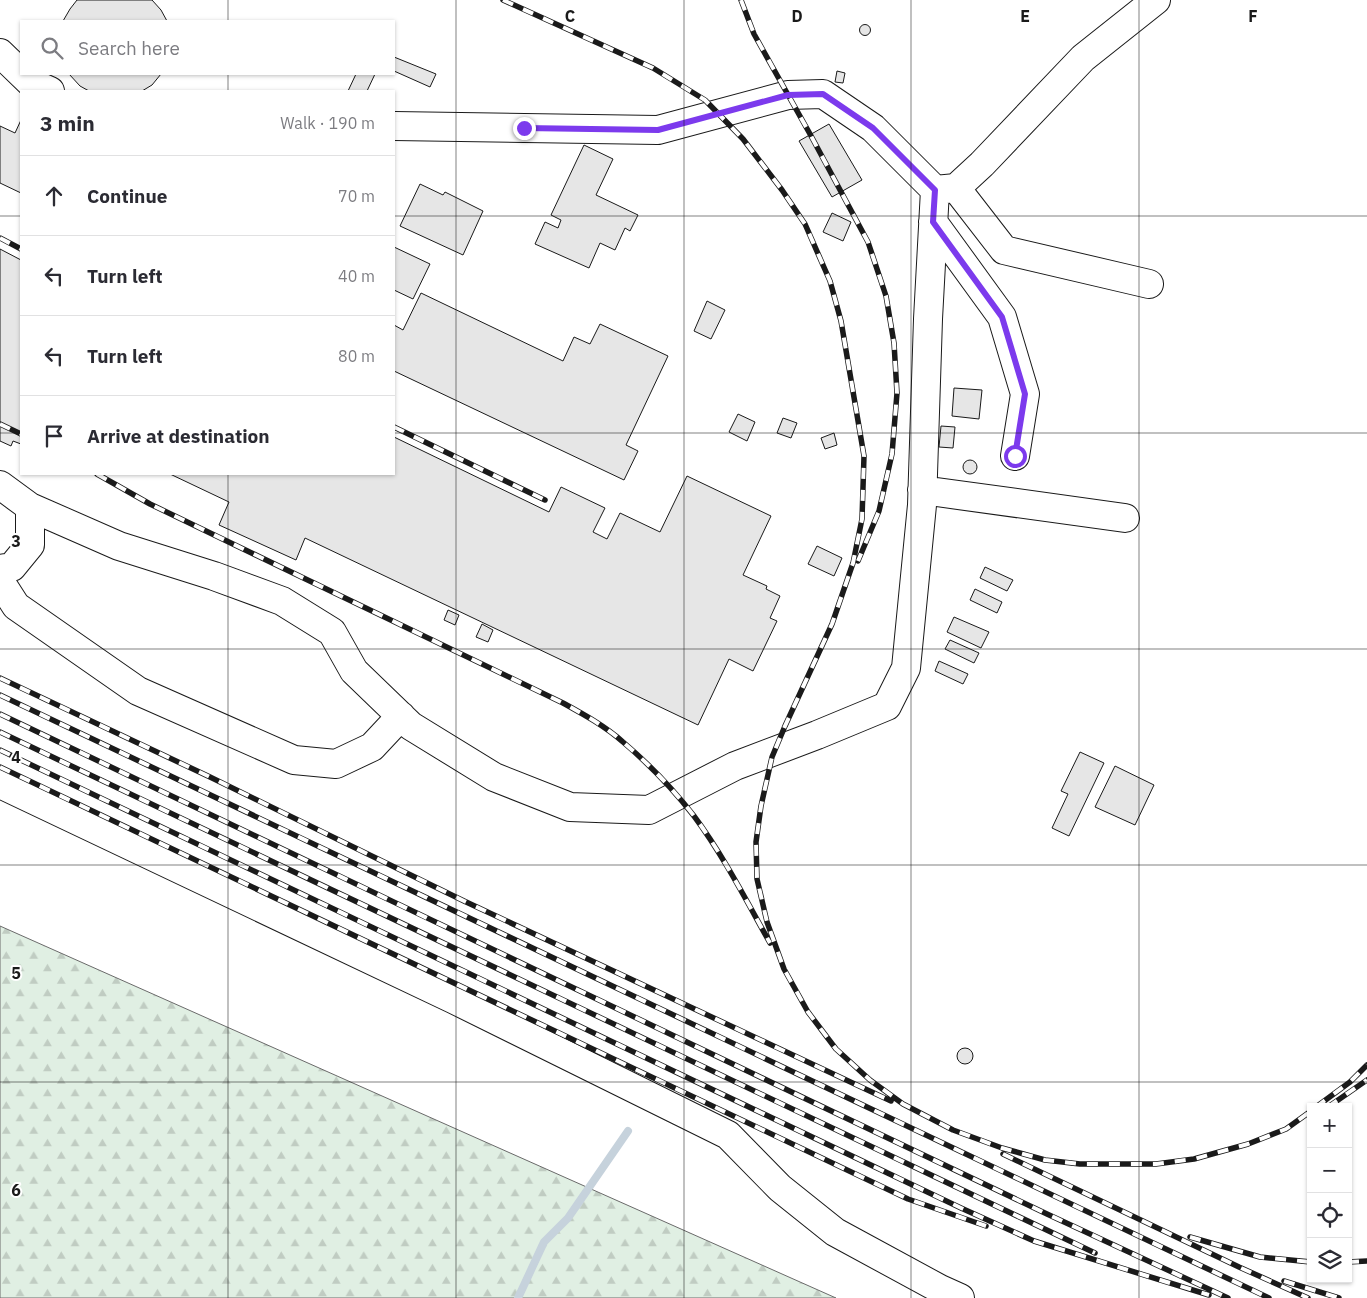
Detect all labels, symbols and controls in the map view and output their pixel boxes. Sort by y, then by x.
text: C [565,6,575,26]
text: D [791,6,803,26]
text: E [1020,6,1030,26]
text: F [1248,6,1258,26]
search box [20,20,395,75]
icon: search [38,34,66,62]
text: Search here [78,36,180,60]
text: 3 min [40,109,95,137]
text: Walk · 190 m [280,113,375,133]
route end [513,117,536,140]
icon: ahead [40,182,68,210]
text: Continue [87,184,167,208]
text: 70 m [338,186,375,206]
icon: left [40,262,68,290]
text: Turn left [87,264,163,288]
text: 40 m [338,266,375,286]
icon: left [40,342,68,370]
text: Turn left [87,344,163,368]
text: 80 m [338,346,375,366]
icon: arrive [40,422,68,450]
text: Arrive at destination [87,424,270,448]
route start [1004,445,1027,468]
text: 3 [11,531,21,551]
text: 4 [11,747,21,767]
text: 5 [11,963,21,983]
map controls [1307,1103,1352,1283]
button: + [1307,1103,1352,1148]
button: − [1307,1148,1352,1193]
text: 6 [11,1180,21,1200]
button: locate [1307,1193,1352,1238]
button: layers [1307,1238,1352,1283]

